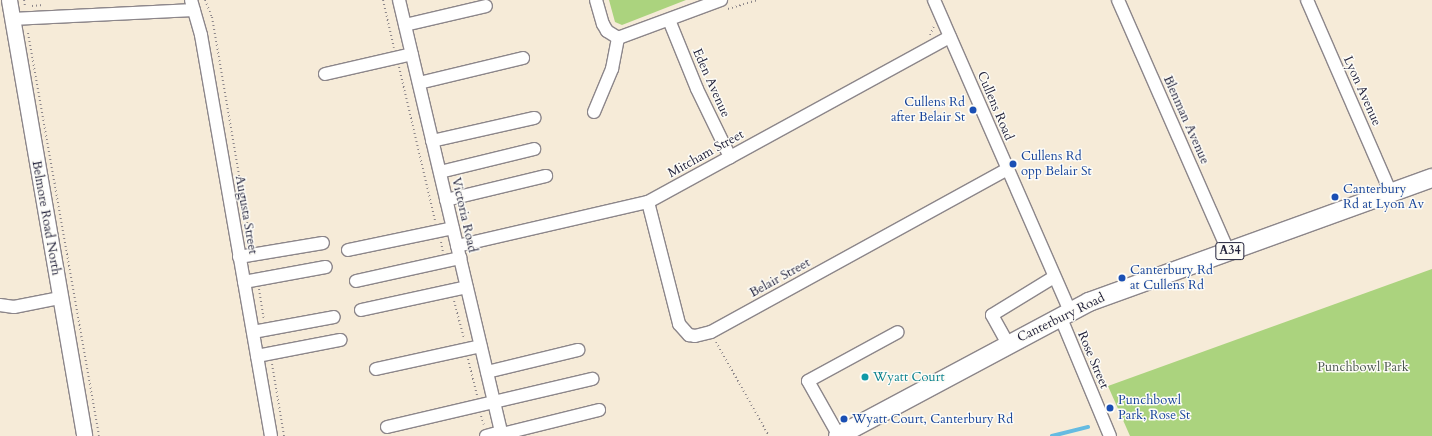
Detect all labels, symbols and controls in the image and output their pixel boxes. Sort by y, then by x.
street label: Eden Avenue [689,46,733,120]
street label: Lyon Avenue [1340,54,1384,128]
street label: Cullens Road [973,69,1017,143]
street label: Blenman Avenue [1160,73,1212,167]
place label: Cullens Rd after Belair St [891,95,965,126]
marker: Cullens Rd after Belair St [968,105,978,115]
street label: Mitcham Street [665,127,747,181]
place label: Cullens Rd opp Belair St [1021,149,1092,180]
street label: Belmore Road North [28,159,64,277]
marker: Cullens Rd opp Belair St [1008,159,1018,169]
street label: Augusta Street [231,174,261,256]
street label: Victoria Road [448,176,480,254]
place label: Canterbury Rd at Lyon Av [1343,182,1424,213]
marker: Canterbury Rd at Lyon Av [1330,192,1340,202]
road number: A34 [1215,241,1245,261]
street label: Belair Street [747,255,813,301]
place label: Canterbury Rd at Cullens Rd [1130,263,1213,294]
marker: Canterbury Rd at Cullens Rd [1117,273,1127,283]
street label: Canterbury Road [1015,290,1107,346]
street label: Rose Street [1074,329,1112,391]
park label: Punchbowl Park [1317,359,1409,375]
place label: Wyatt Court [873,369,944,385]
marker: Wyatt Court [860,372,870,382]
place label: Punchbowl Park, Rose St [1118,393,1190,424]
marker: Punchbowl Park, Rose St [1105,403,1115,413]
place label: Wyatt Court, Canterbury Rd [852,411,1013,427]
marker: Wyatt Court, Canterbury Rd [839,414,849,424]

